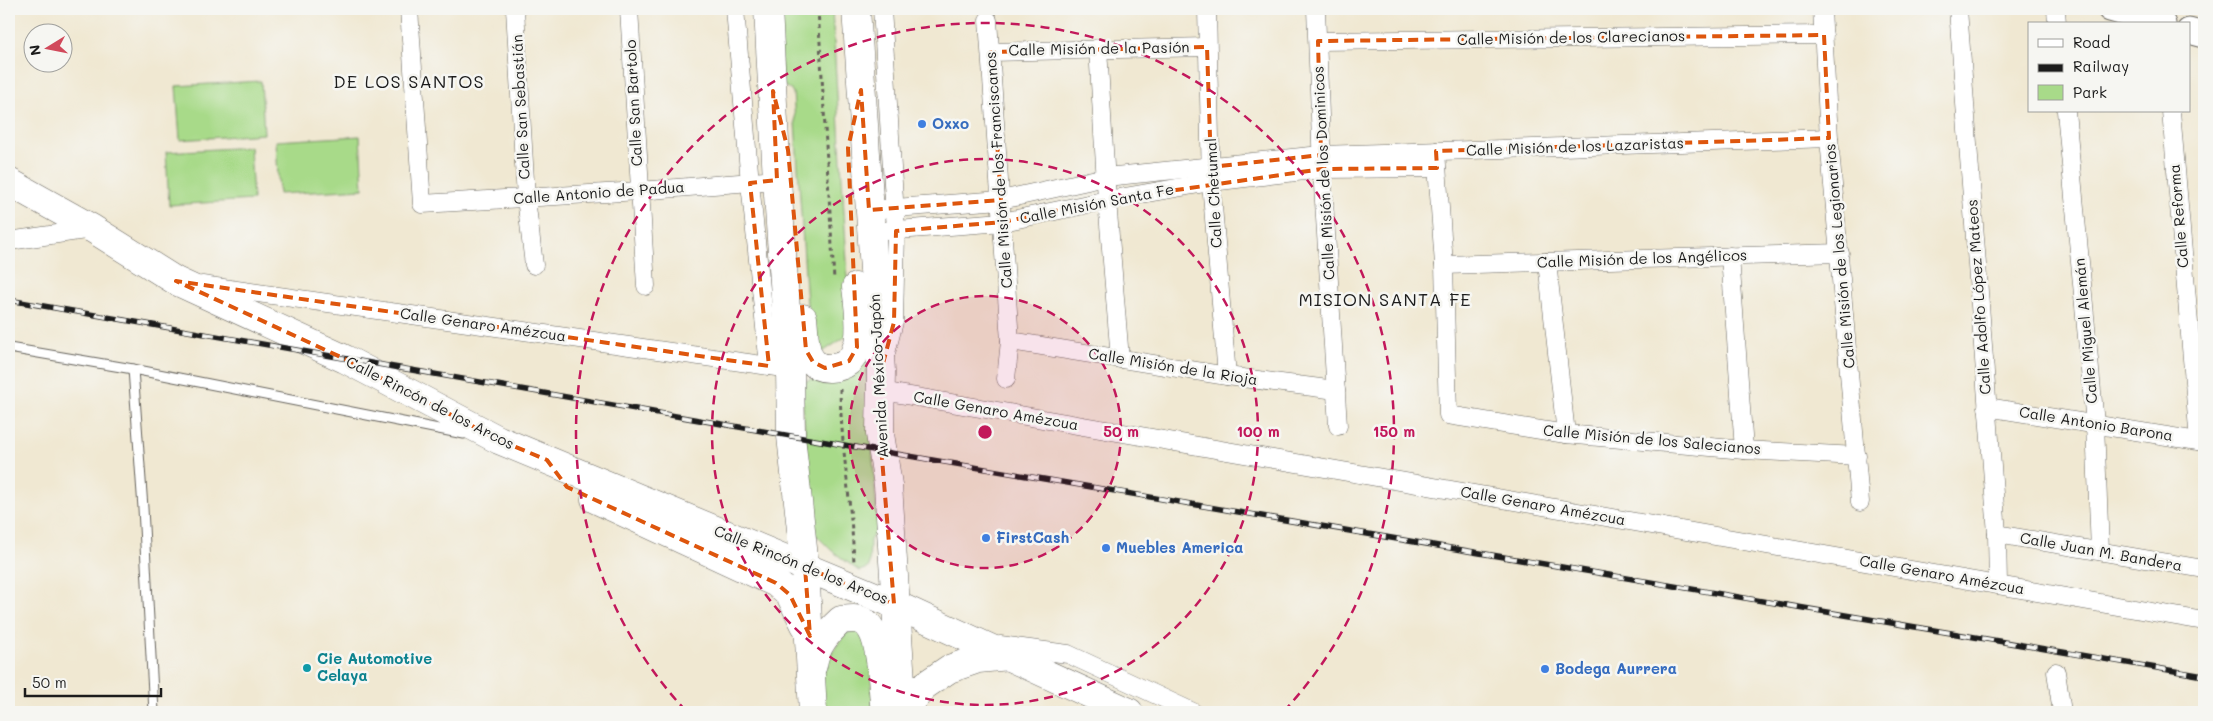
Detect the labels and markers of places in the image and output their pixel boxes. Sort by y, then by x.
place label: Oxxo [932,113,969,133]
marker: Oxxo [916,118,928,130]
centre of rings [976,423,994,441]
place label: FirstCash [996,527,1070,547]
marker: FirstCash [980,532,992,544]
place label: Muebles America [1116,537,1244,557]
marker: Muebles America [1100,542,1112,554]
place label: Cie Automotive Celaya [317,648,432,685]
place label: Bodega Aurrera [1555,658,1677,678]
marker: Cie Automotive Celaya [301,662,313,674]
marker: Bodega Aurrera [1539,663,1551,675]

